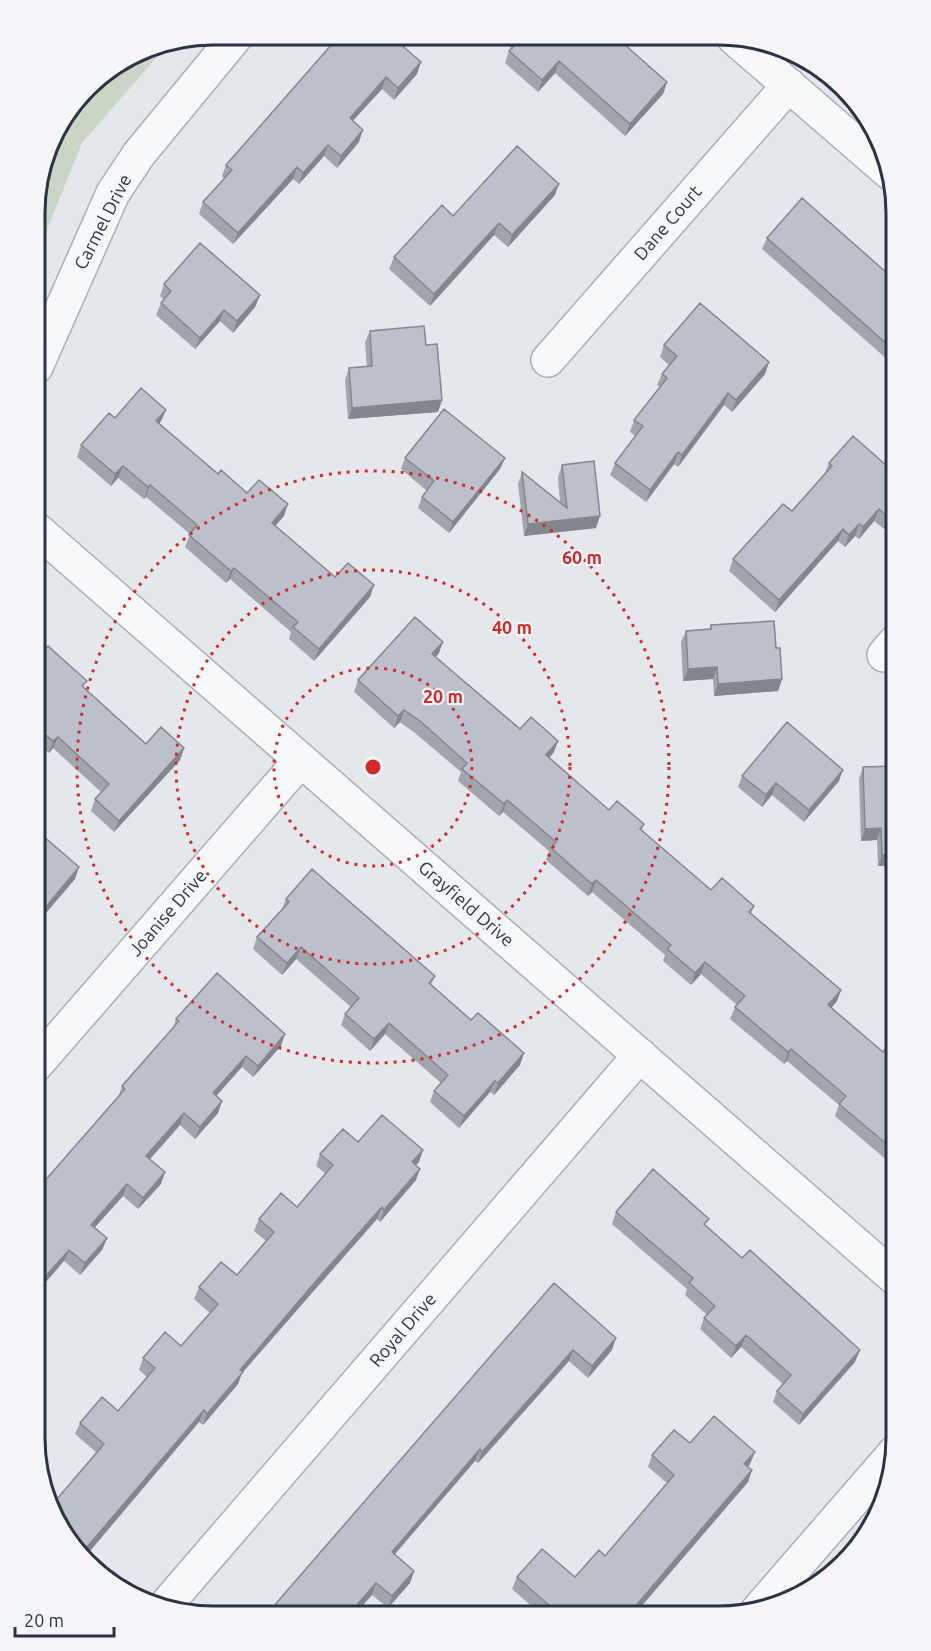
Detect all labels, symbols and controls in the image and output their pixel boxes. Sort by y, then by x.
street label: Carmel Drive [70,171,135,272]
street label: Dane Court [630,181,705,264]
text: 60 m [562,547,602,567]
text: 40 m [492,617,532,637]
text: 20 m [423,686,463,706]
centre of rings [363,757,383,777]
street label: Grayfield Drive [415,856,518,950]
street label: Joanise Drive [124,865,210,960]
street label: Royal Drive [365,1288,440,1370]
scale bar [15,1600,114,1638]
text: 20 m [24,1610,64,1630]

